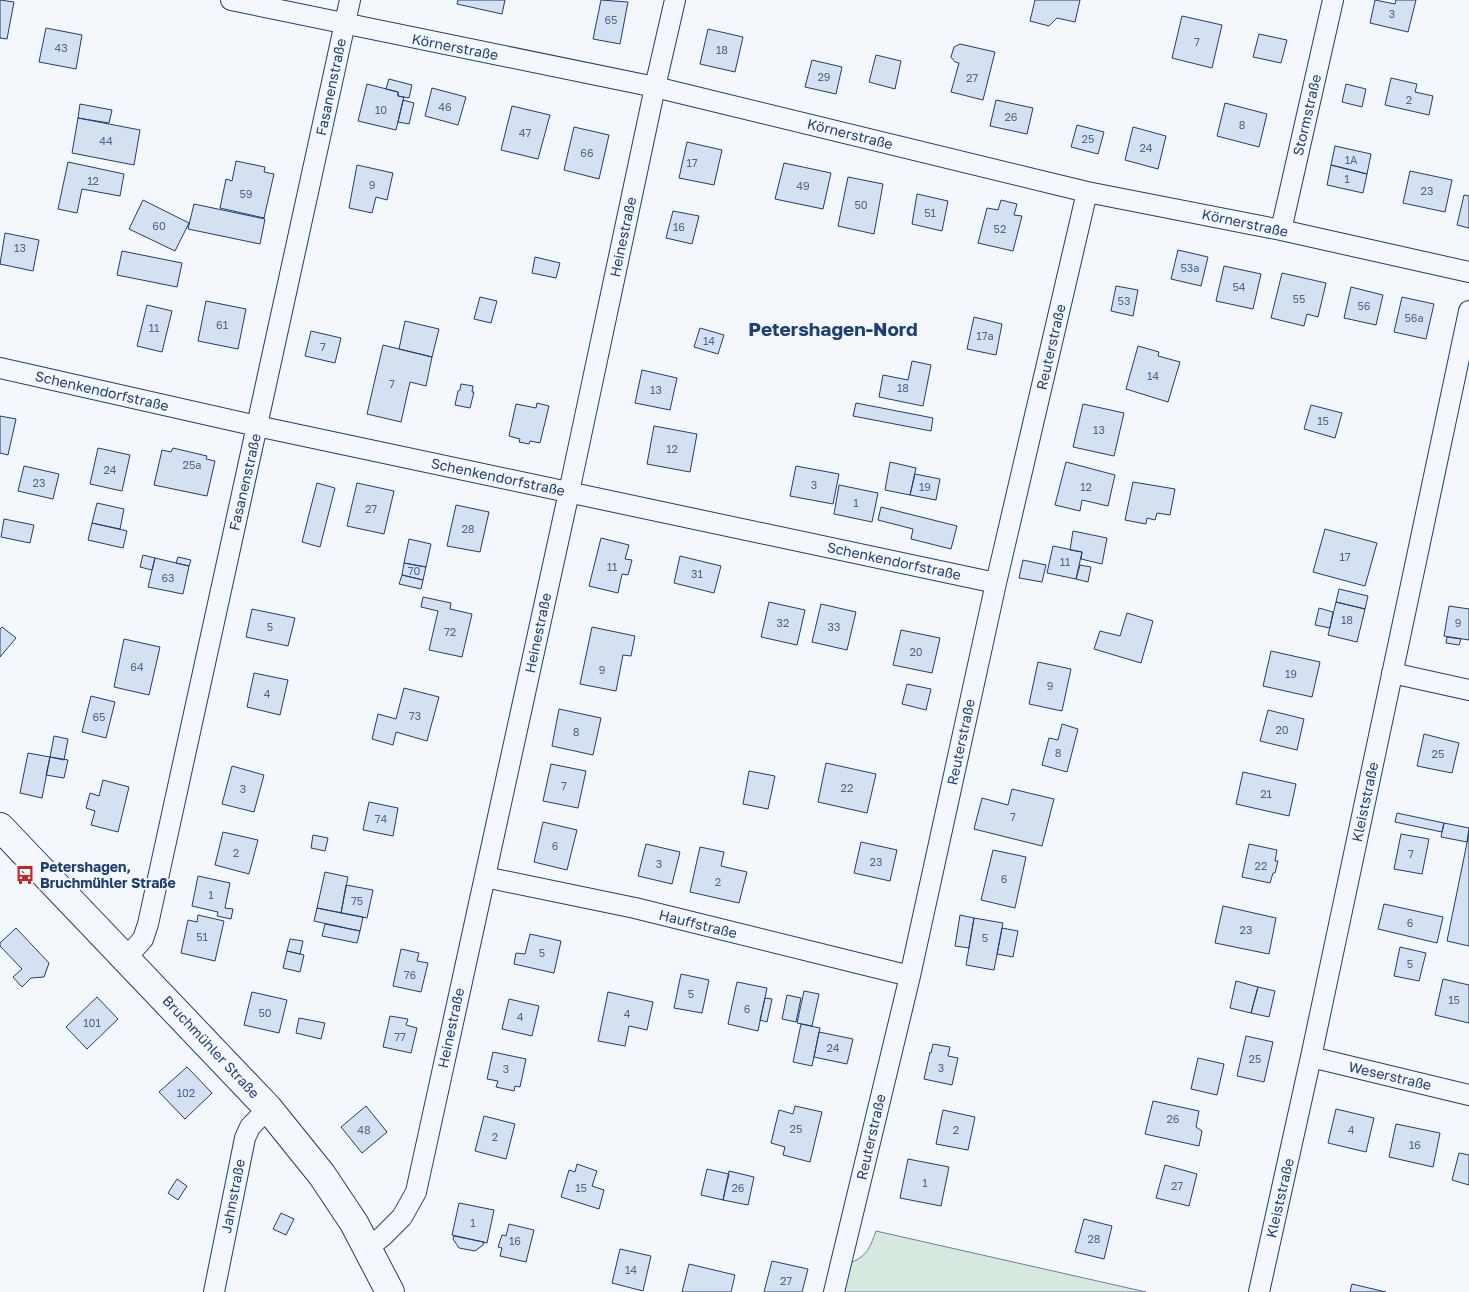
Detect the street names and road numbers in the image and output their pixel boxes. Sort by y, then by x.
street label: Körnerstraße [410,30,500,63]
street label: Fasanenstraße [312,37,349,137]
street label: Stormstraße [1289,73,1324,157]
street label: Körnerstraße [805,115,895,152]
street label: Heinestraße [606,195,639,279]
street label: Körnerstraße [1200,205,1290,240]
street label: Reuterstraße [1032,302,1069,391]
street label: Schenkendorfstraße [34,367,171,414]
street label: Fasanenstraße [225,432,264,532]
street label: Schenkendorfstraße [430,454,567,499]
street label: Schenkendorfstraße [826,538,963,583]
street label: Heinestraße [521,591,554,675]
street label: Reuterstraße [943,697,978,787]
street label: Kleiststraße [1348,760,1381,843]
street label: Hauffstraße [657,906,739,941]
street label: Heinestraße [434,986,467,1070]
street label: Bruchmühler Straße [159,992,263,1102]
street label: Weserstraße [1347,1058,1433,1093]
street label: Reuterstraße [852,1092,889,1181]
street label: Kleiststraße [1262,1156,1297,1239]
street label: Jahnstraße [217,1157,248,1235]

